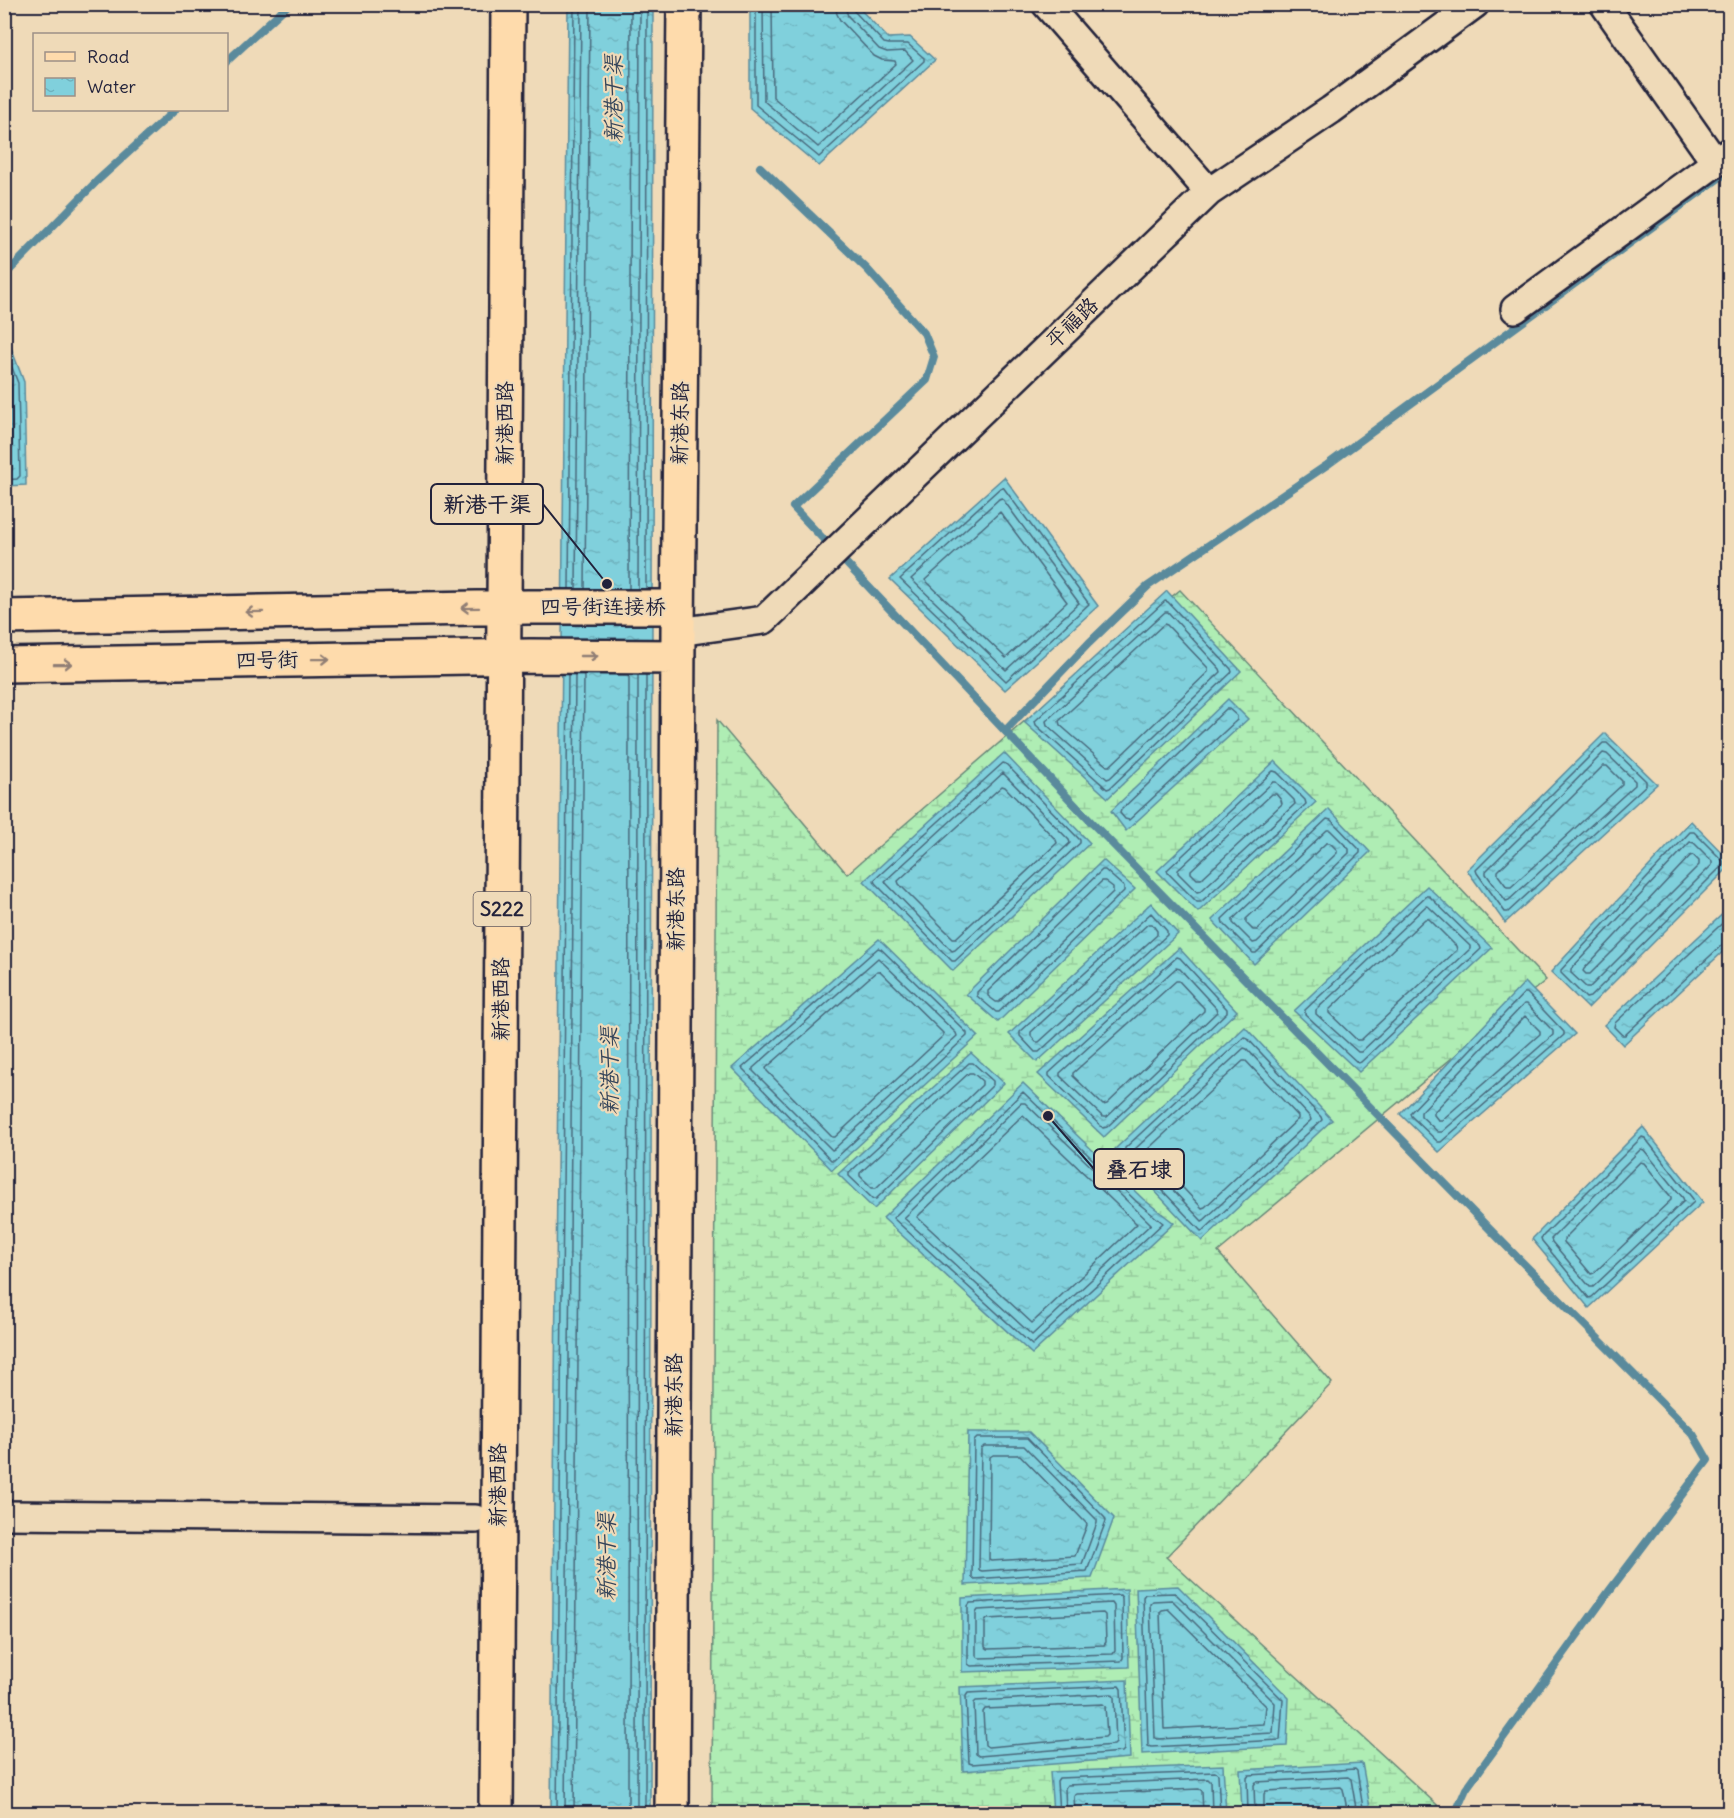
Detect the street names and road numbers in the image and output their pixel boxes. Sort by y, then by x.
street label: 平福路 [1040,291,1104,354]
street label: 新港西路 [491,381,518,465]
street label: 新港东路 [665,381,694,465]
street label: 四号街连接桥 [540,593,666,620]
street label: 四号街 [235,645,299,674]
street label: 新港东路 [662,867,689,951]
road number: S222 [474,892,530,926]
street label: 新港西路 [487,957,514,1041]
street label: 新港东路 [660,1353,687,1437]
street label: 新港西路 [484,1443,511,1527]

